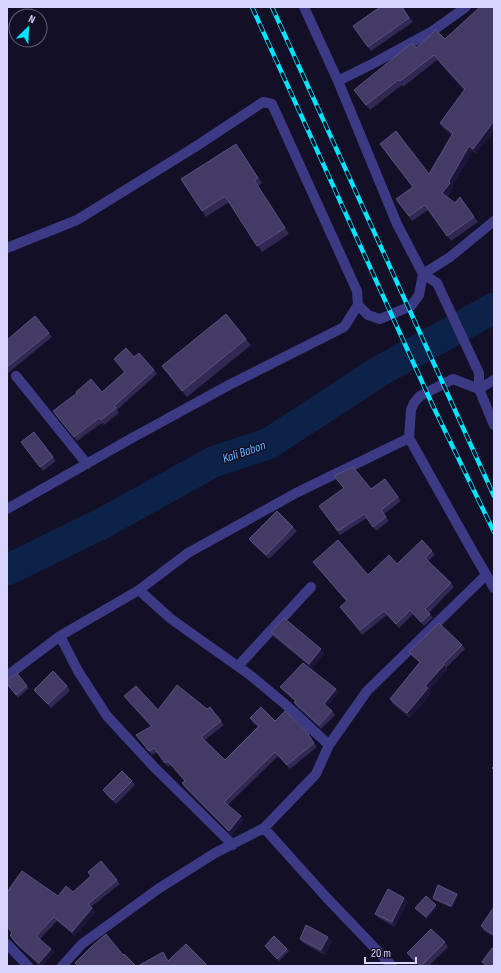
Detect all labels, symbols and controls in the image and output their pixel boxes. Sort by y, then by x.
north arrow [8,8,48,48]
text: N [27,12,37,27]
water label: Kali Babon [220,437,268,467]
scale bar [365,939,416,965]
text: 20 m [371,946,391,961]

